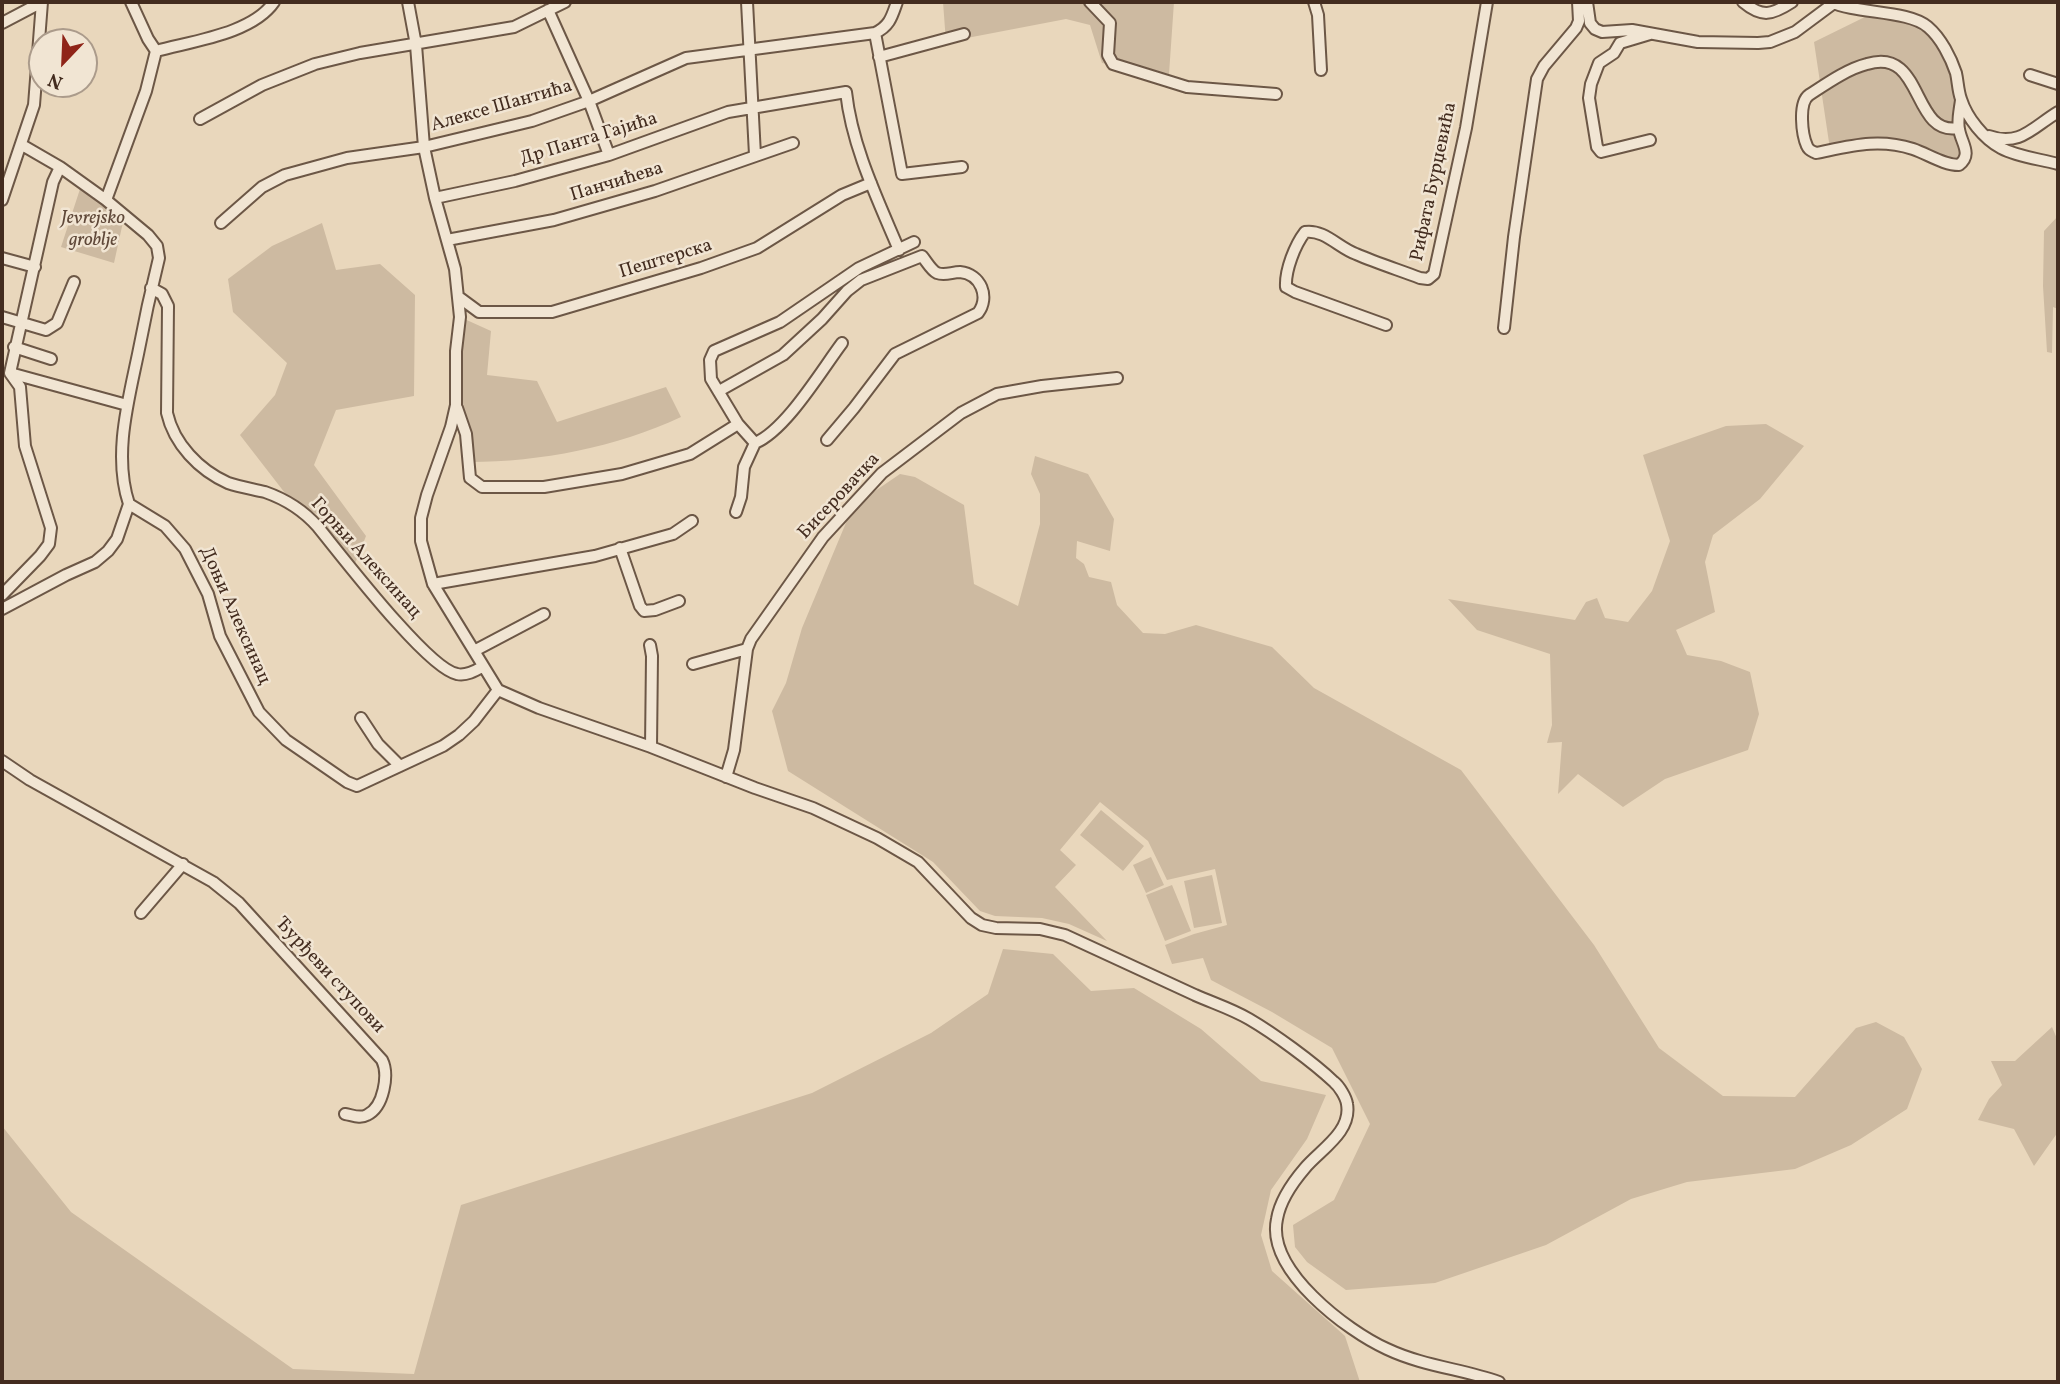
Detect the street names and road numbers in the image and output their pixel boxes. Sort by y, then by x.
street label: Алексе Шантића [429,76,575,138]
street label: Рифата Бурџевића [1407,100,1463,264]
street label: Др Панта Гајића [517,108,661,172]
street label: Панчићева [568,158,666,208]
street label: Пештерска [617,235,715,285]
street label: Бисеровачка [794,449,886,545]
street label: Горњи Алексинац [305,494,425,624]
street label: Доњи Алексинац [193,543,275,689]
street label: Ђурђеви ступови [269,913,389,1039]

